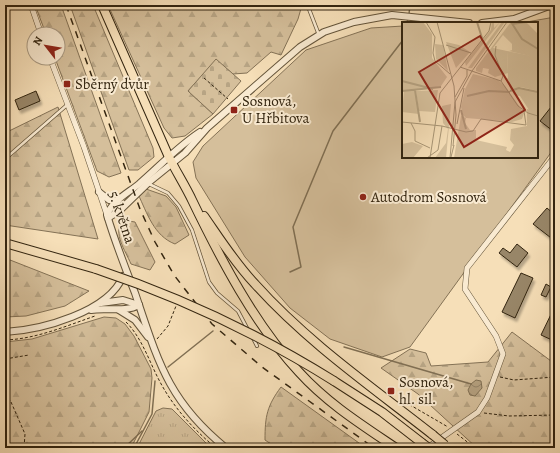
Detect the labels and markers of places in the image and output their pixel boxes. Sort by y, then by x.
place label: Sběrný dvůr [75,74,149,94]
marker: Sběrný dvůr [62,79,72,89]
place label: Sosnová, U Hřbitova [242,91,310,128]
marker: Sosnová, U Hřbitova [229,105,239,115]
place label: Autodrom Sosnová [370,187,487,207]
marker: Autodrom Sosnová [358,192,368,202]
place label: Sosnová, hl. sil. [399,372,453,409]
marker: Sosnová, hl. sil. [386,386,396,396]

